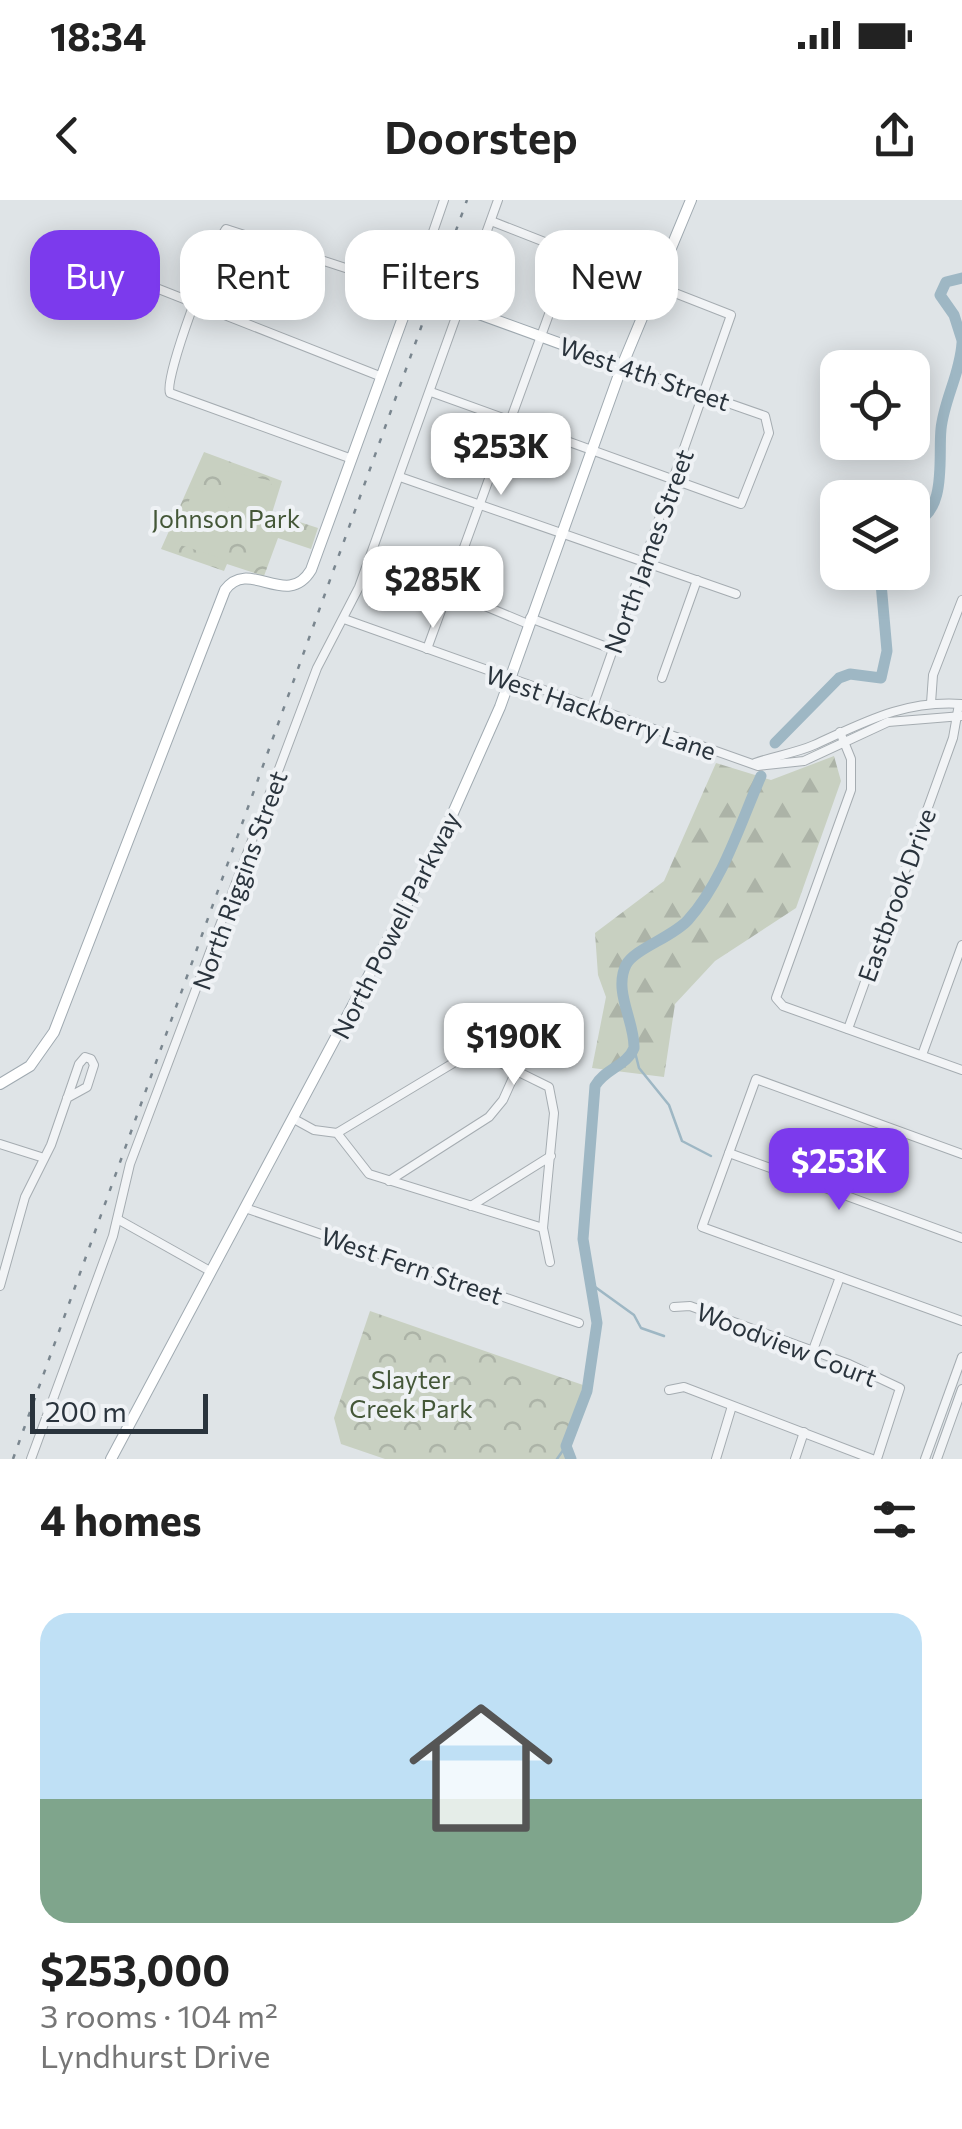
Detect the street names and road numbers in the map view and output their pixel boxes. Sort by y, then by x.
street label: West 4th Street [556,330,734,416]
street label: North James Street [597,445,699,657]
street label: West Hackberry Lane [482,658,720,766]
street label: North Riggins Street [185,766,293,994]
street label: Eastbrook Drive [851,804,941,986]
street label: North Powell Parkway [325,806,465,1044]
street label: West Fern Street [317,1220,507,1310]
street label: Woodview Court [692,1296,882,1392]

